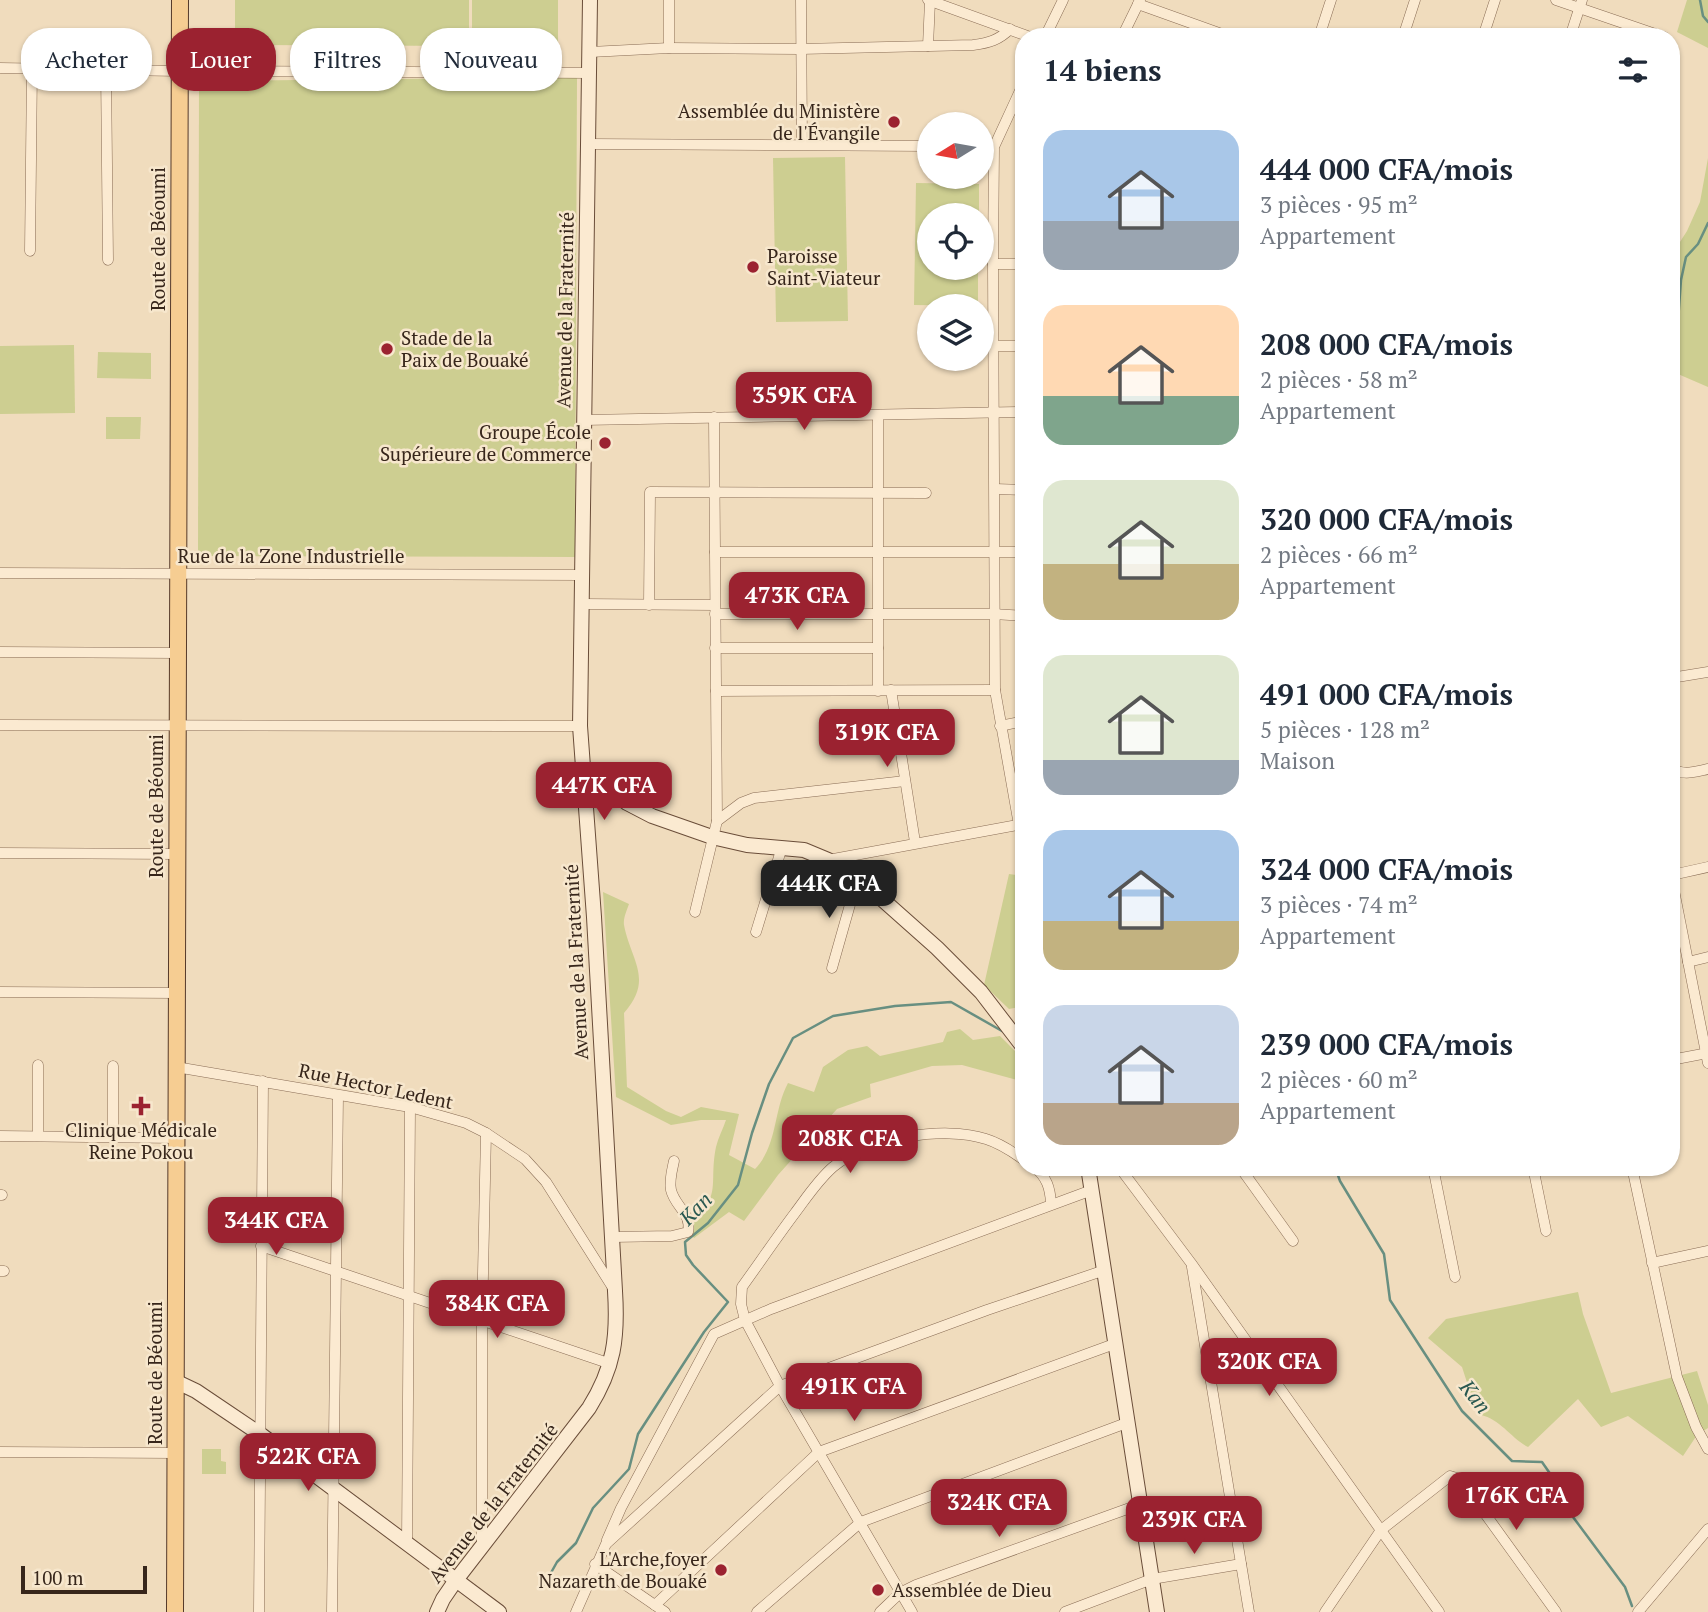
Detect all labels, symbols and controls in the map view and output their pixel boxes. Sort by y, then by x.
chip: Acheter [21,28,152,91]
chip: Louer [166,28,276,91]
chip: Filtres [290,28,406,91]
chip: Nouveau [420,28,562,91]
text: 14 biens [1043,50,1162,90]
icon: filters [1614,51,1652,89]
place label: Assemblée du Ministère de l'Évangile [678,98,880,145]
north arrow [917,112,994,189]
map controls [917,112,994,371]
marker: Assemblée du Ministère de l'Évangile [886,114,902,130]
text: 444 000 CFA/mois [1260,149,1513,189]
icon: home [1099,158,1183,242]
street label: Route de Béoumi [145,167,170,311]
text: 3 pièces · 95 m² [1260,189,1418,220]
button: locate [917,203,994,280]
street label: Avenue de la Fraternité [550,212,579,408]
text: Appartement [1260,220,1396,251]
place label: Paroisse Saint-Viateur [767,243,881,290]
marker: Paroisse Saint-Viateur [745,259,761,275]
button: layers [917,294,994,371]
text: 208 000 CFA/mois [1260,324,1513,364]
place label: Stade de la Paix de Bouaké [401,325,529,372]
icon: home [1099,333,1183,417]
marker: Stade de la Paix de Bouaké [379,341,395,357]
text: 2 pièces · 58 m² [1260,364,1418,395]
pin: 359K CFA [732,372,876,432]
text: 359K CFA [752,379,856,410]
text: Appartement [1260,395,1396,426]
place label: Groupe École Supérieure de Commerce [380,419,591,466]
marker: Groupe École Supérieure de Commerce [597,435,613,451]
text: 320 000 CFA/mois [1260,499,1513,539]
icon: home [1099,508,1183,592]
text: 2 pièces · 66 m² [1260,539,1418,570]
street label: Rue de la Zone Industrielle [177,543,405,568]
text: Appartement [1260,570,1396,601]
pin: 473K CFA [725,572,869,632]
text: 473K CFA [745,579,849,610]
text: 491 000 CFA/mois [1260,674,1513,714]
icon: home [1099,683,1183,767]
pin: 319K CFA [815,710,959,769]
text: 5 pièces · 128 m² [1260,714,1430,745]
text: 319K CFA [835,716,939,747]
street label: Route de Béoumi [143,734,168,878]
text: Maison [1260,745,1335,776]
pin: 447K CFA [532,762,676,822]
text: 447K CFA [552,769,656,800]
text: 324 000 CFA/mois [1260,849,1513,889]
icon: home [1099,858,1183,942]
pin: 444K CFA [757,860,901,920]
street label: Avenue de la Fraternité [558,863,593,1061]
text: 444K CFA [777,867,881,898]
text: 3 pièces · 74 m² [1260,889,1418,920]
text: Appartement [1260,920,1396,951]
text: 239 000 CFA/mois [1260,1024,1513,1064]
icon: home [1099,1033,1183,1117]
street label: Rue Hector Ledent [297,1057,456,1114]
text: 2 pièces · 60 m² [1260,1064,1418,1095]
text: Appartement [1260,1095,1396,1126]
marker: Clinique Médicale Reine Pokou [131,1096,151,1116]
pin: 208K CFA [778,1116,922,1175]
place label: Clinique Médicale Reine Pokou [65,1117,217,1164]
text: 208K CFA [798,1122,902,1153]
water label: Kan [672,1186,718,1232]
pin: 344K CFA [204,1198,348,1257]
text: 344K CFA [224,1204,328,1235]
pin: 384K CFA [425,1280,569,1340]
text: 384K CFA [445,1287,549,1318]
street label: Route de Béoumi [142,1301,167,1445]
pin: 320K CFA [1197,1338,1341,1398]
text: 320K CFA [1217,1345,1321,1376]
pin: 491K CFA [782,1364,926,1423]
text: 491K CFA [802,1370,906,1401]
water label: Kan [1453,1373,1498,1419]
street label: Avenue de la Fraternité [422,1418,563,1588]
pin: 522K CFA [236,1434,380,1493]
text: 522K CFA [256,1440,360,1471]
pin: 176K CFA [1444,1472,1588,1532]
text: 176K CFA [1464,1479,1568,1510]
pin: 324K CFA [927,1480,1071,1539]
text: 324K CFA [947,1486,1051,1517]
pin: 239K CFA [1122,1496,1266,1556]
text: 239K CFA [1142,1503,1246,1534]
place label: L'Arche,foyer Nazareth de Bouaké [538,1546,708,1593]
marker: L'Arche,foyer Nazareth de Bouaké [713,1562,729,1578]
scale bar [21,1563,147,1595]
text: 100 m [32,1565,83,1590]
place label: Assemblée de Dieu [892,1577,1052,1602]
marker: Assemblée de Dieu [870,1582,886,1598]

